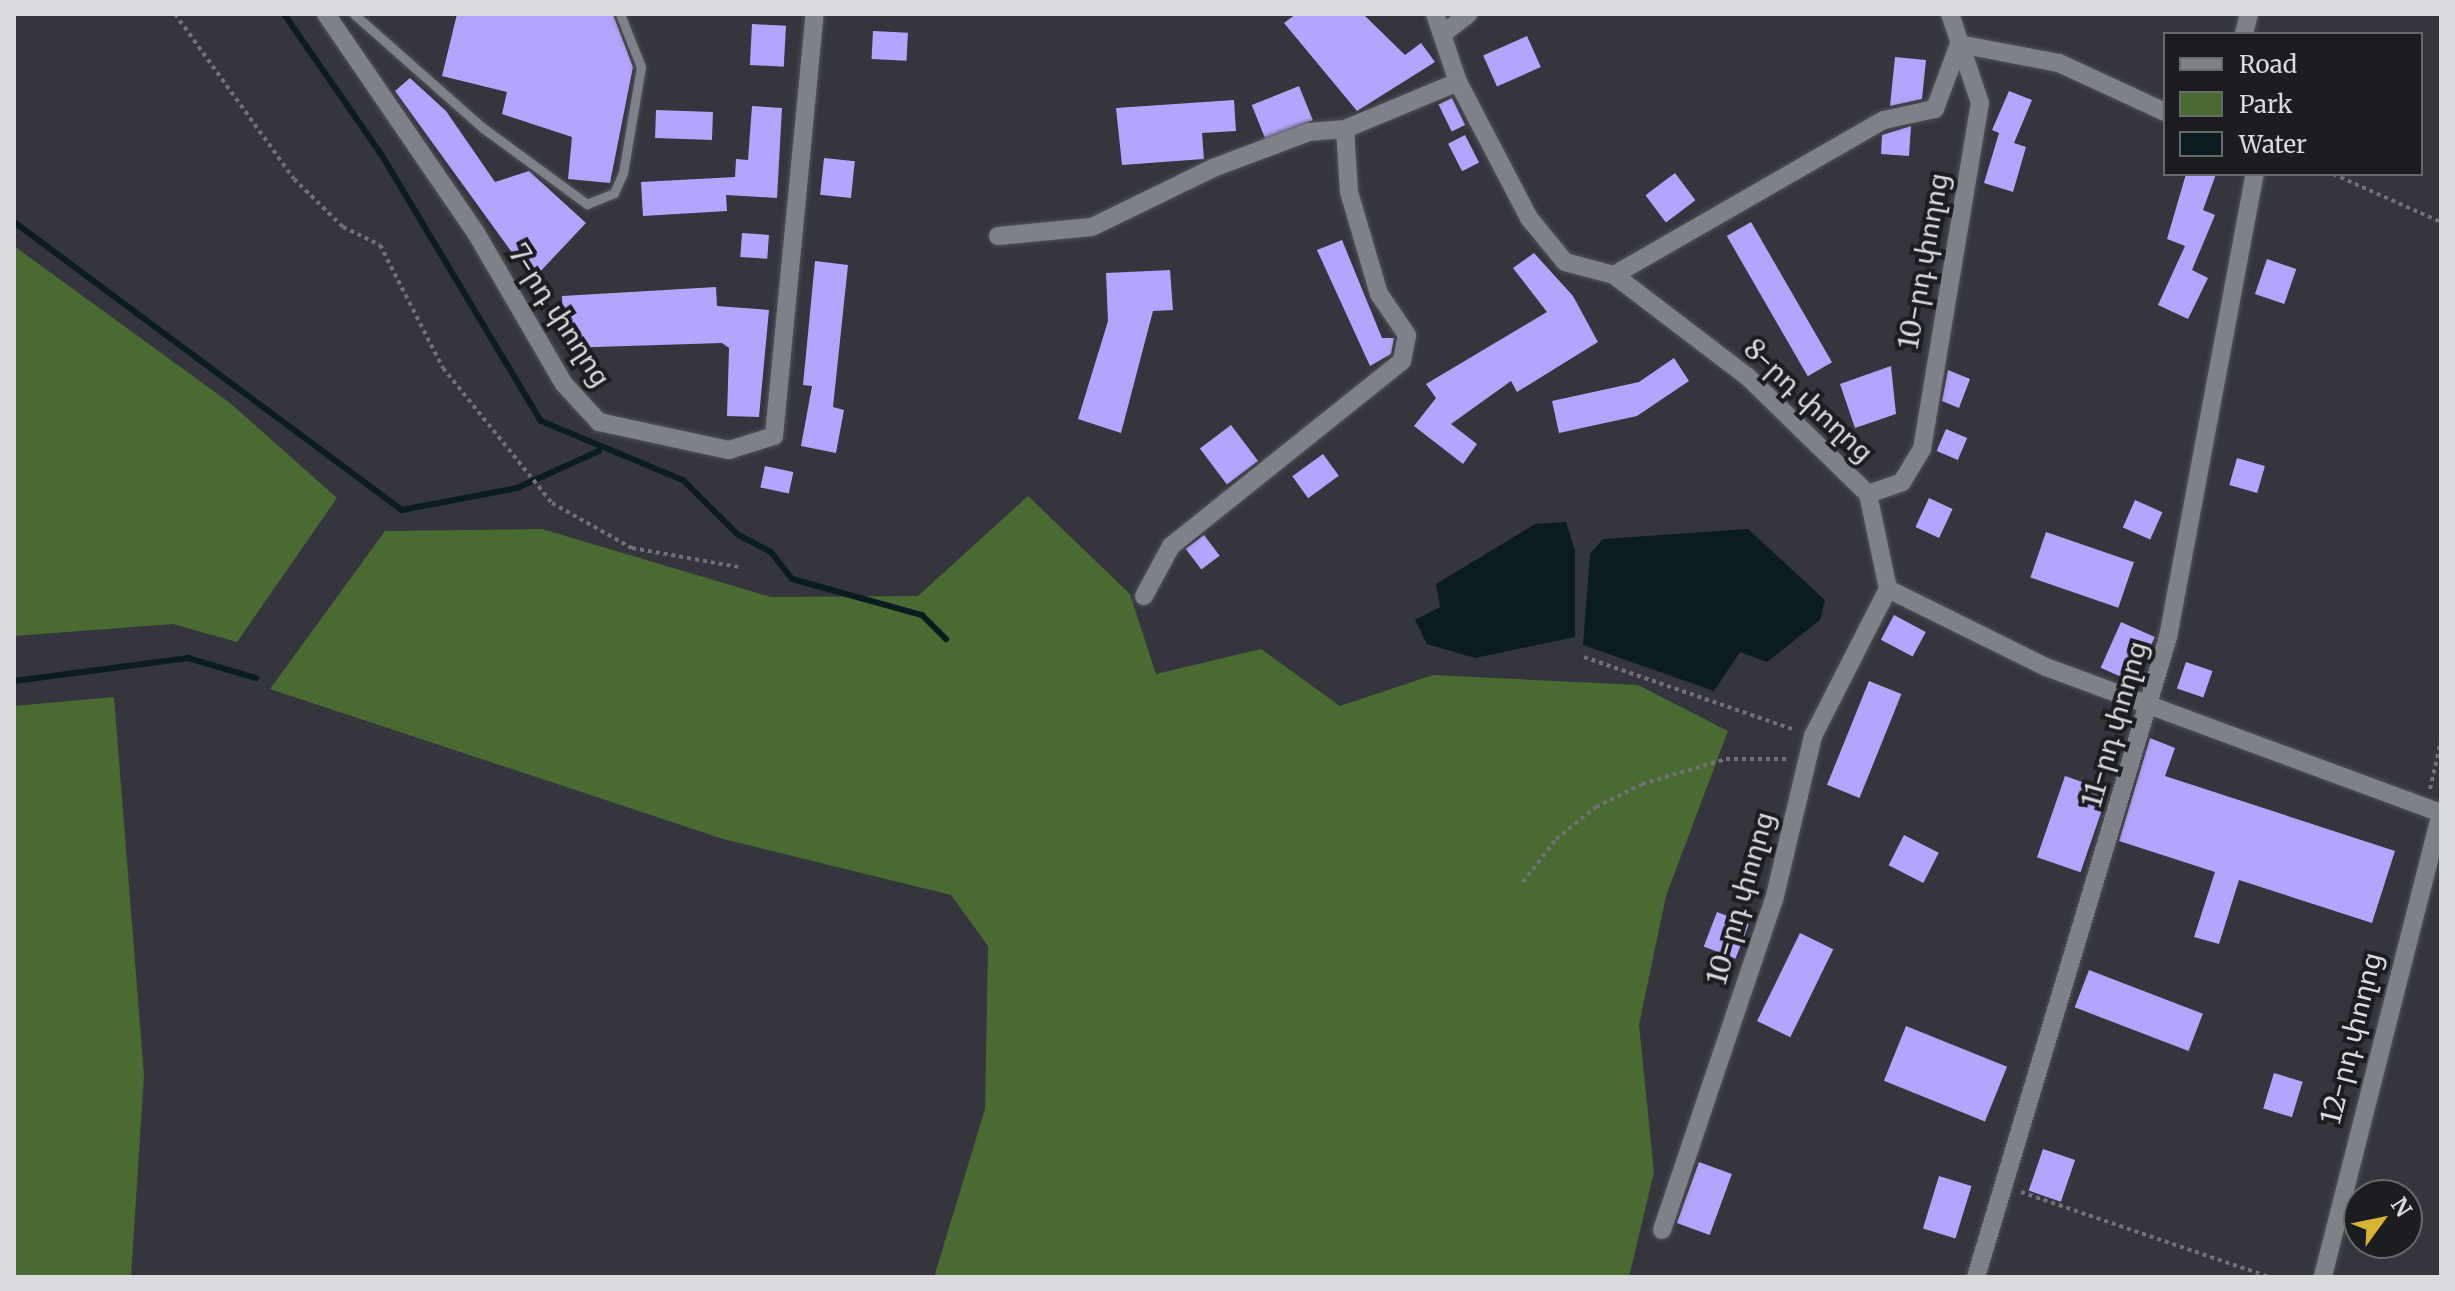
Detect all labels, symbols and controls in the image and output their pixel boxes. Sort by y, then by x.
legend [2163,32,2423,176]
text: Road [2239,49,2297,80]
text: Park [2239,89,2292,120]
text: Water [2239,129,2307,160]
street label: 10-րդ փողոց [1891,170,1955,352]
street label: 7-րդ փողոց [501,237,619,393]
street label: 8-րդ փողոց [1737,331,1881,469]
street label: 11-րդ փողոց [2074,637,2154,811]
street label: 10-րդ փողոց [1699,808,1781,988]
street label: 12-րդ փողոց [2313,948,2389,1128]
north arrow [2343,1179,2423,1259]
text: N [2385,1192,2418,1222]

